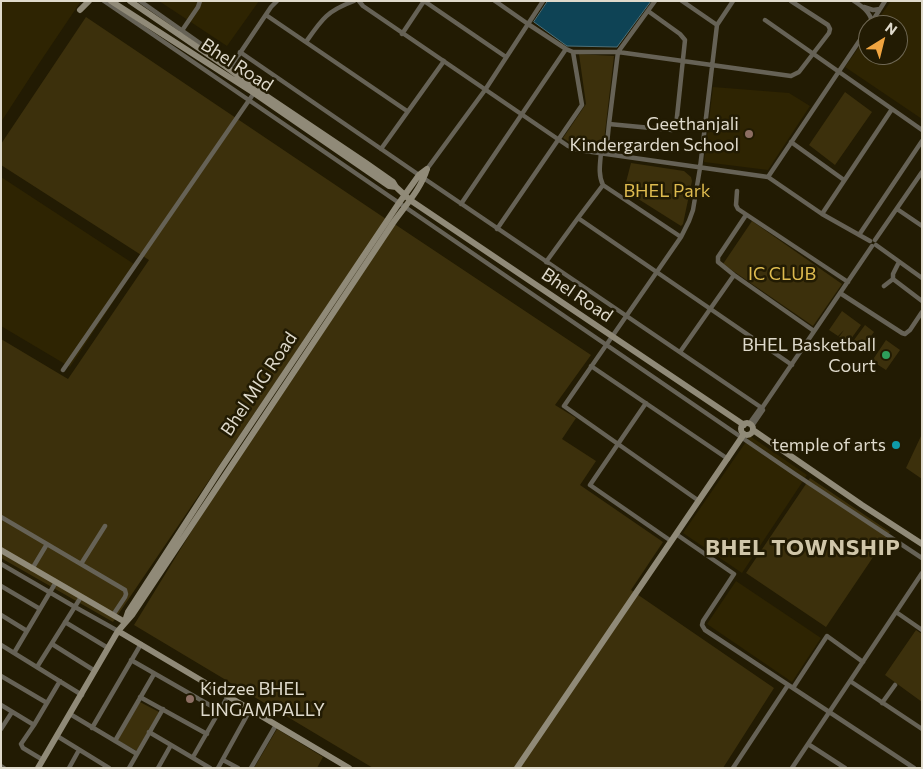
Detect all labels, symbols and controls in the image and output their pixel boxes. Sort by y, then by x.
north arrow [858,15,908,65]
text: N [882,18,901,38]
street label: Bhel Road [197,34,277,96]
place label: Geethanjali Kindergarden School [569,113,739,156]
marker: Geethanjali Kindergarden School [743,128,755,140]
park label: BHEL Park [623,180,711,202]
street label: Bhel Road [537,263,617,327]
park label: IC CLUB [748,263,816,285]
street label: Bhel MIG Road [216,328,302,440]
place label: BHEL Basketball Court [742,334,876,376]
marker: BHEL Basketball Court [880,349,892,361]
place label: temple of arts [772,434,886,456]
marker: temple of arts [890,439,902,451]
district label: BHEL TOWNSHIP [704,535,902,561]
place label: Kidzee BHEL LINGAMPALLY [200,678,325,721]
marker: Kidzee BHEL LINGAMPALLY [184,693,196,705]

